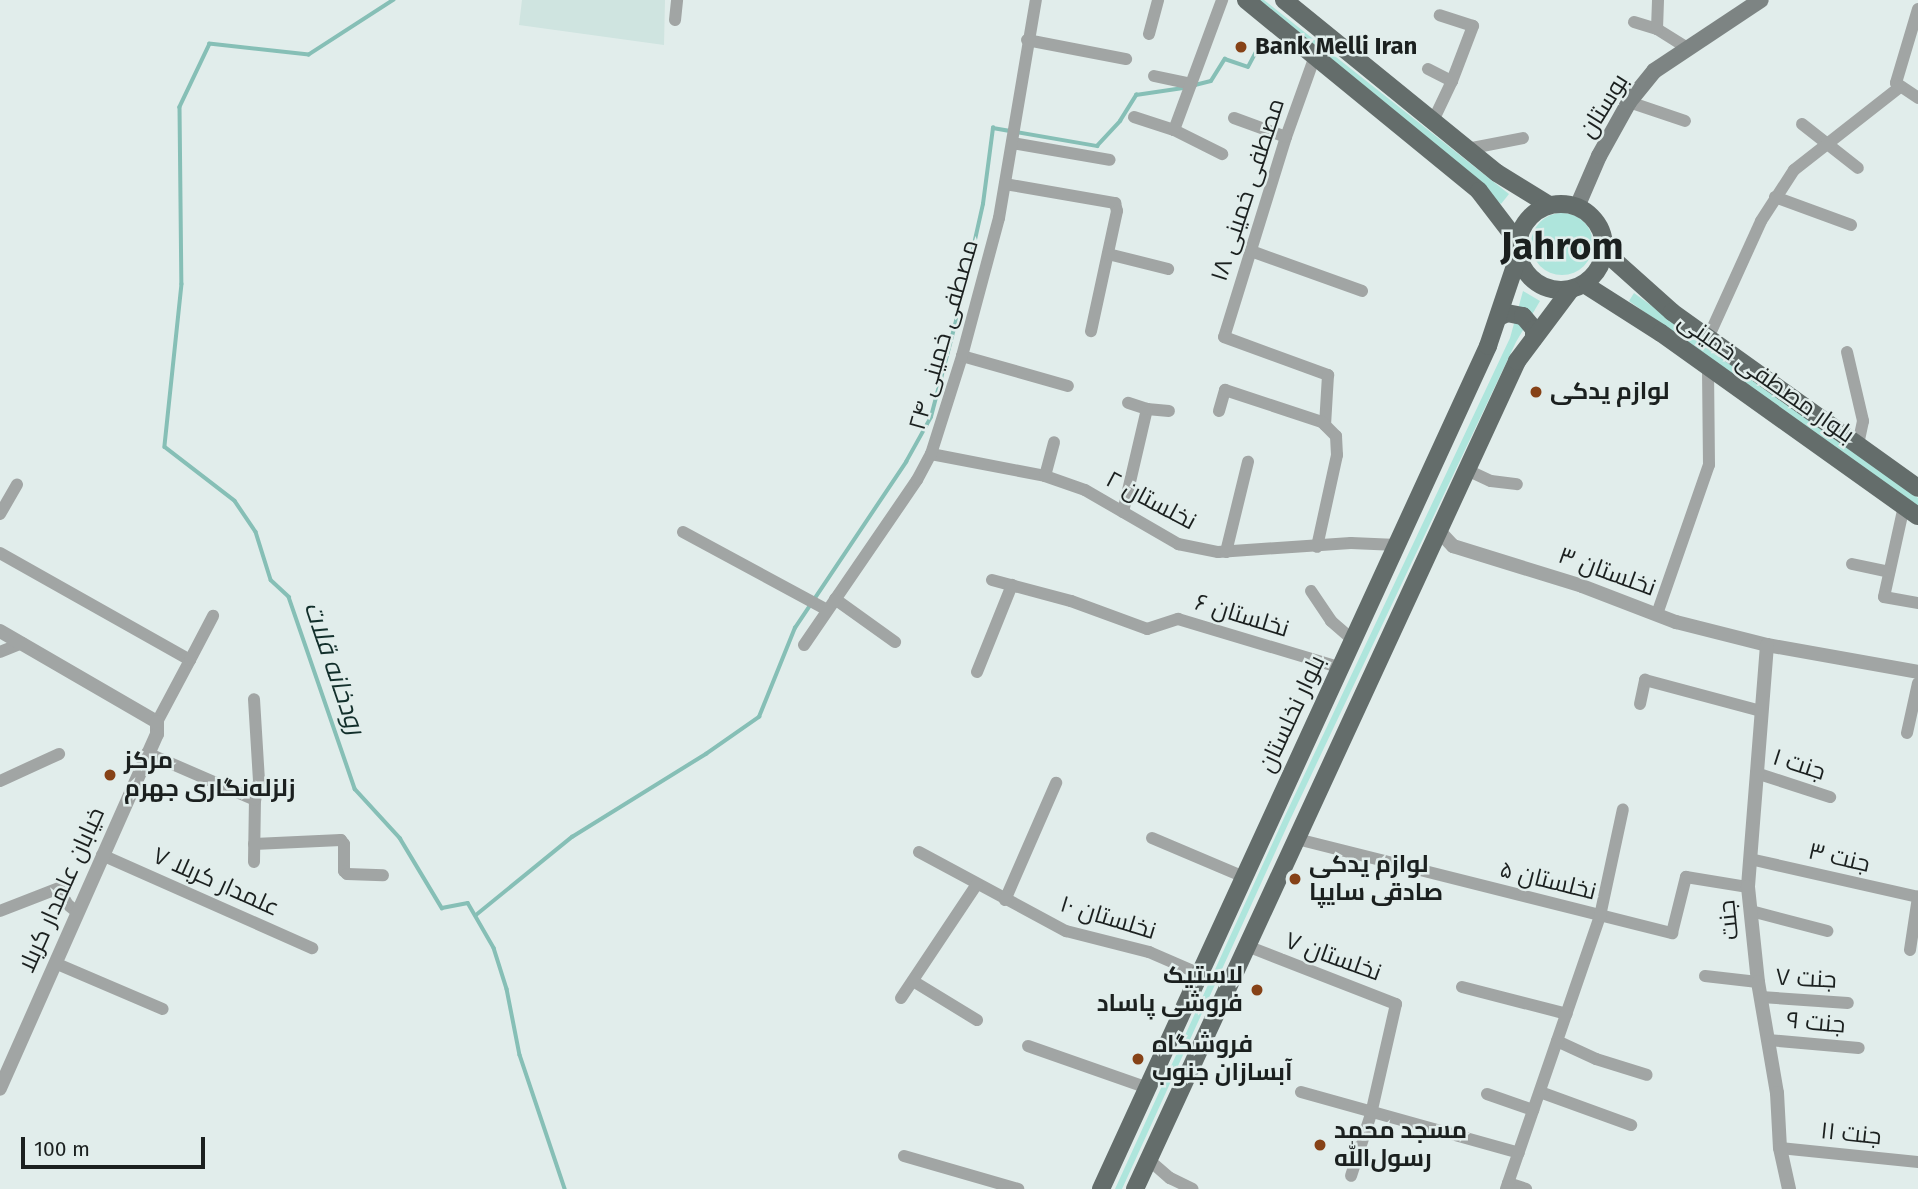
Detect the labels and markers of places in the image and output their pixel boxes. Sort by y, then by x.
place label: Bank Melli Iran [1255,33,1417,61]
marker: Bank Melli Iran [1233,39,1249,55]
place label: لوازم یدکی [1550,378,1670,406]
marker: لوازم یدکی [1528,384,1544,400]
place label: مرکز زلزله‌نگاری جهرم [124,747,296,803]
marker: مرکز زلزله‌نگاری جهرم [102,767,118,783]
place label: لوازم یدکی صادقی سایپا [1309,851,1443,907]
marker: لوازم یدکی صادقی سایپا [1287,871,1303,887]
place label: لاستیک فروشی پاساد [1097,962,1243,1018]
marker: لاستیک فروشی پاساد [1249,982,1265,998]
place label: فروشگاه آبسازان جنوب [1152,1031,1293,1087]
marker: فروشگاه آبسازان جنوب [1130,1051,1146,1067]
place label: مسجد محمد رسول‌الله [1334,1117,1467,1173]
marker: مسجد محمد رسول‌الله [1312,1137,1328,1153]

